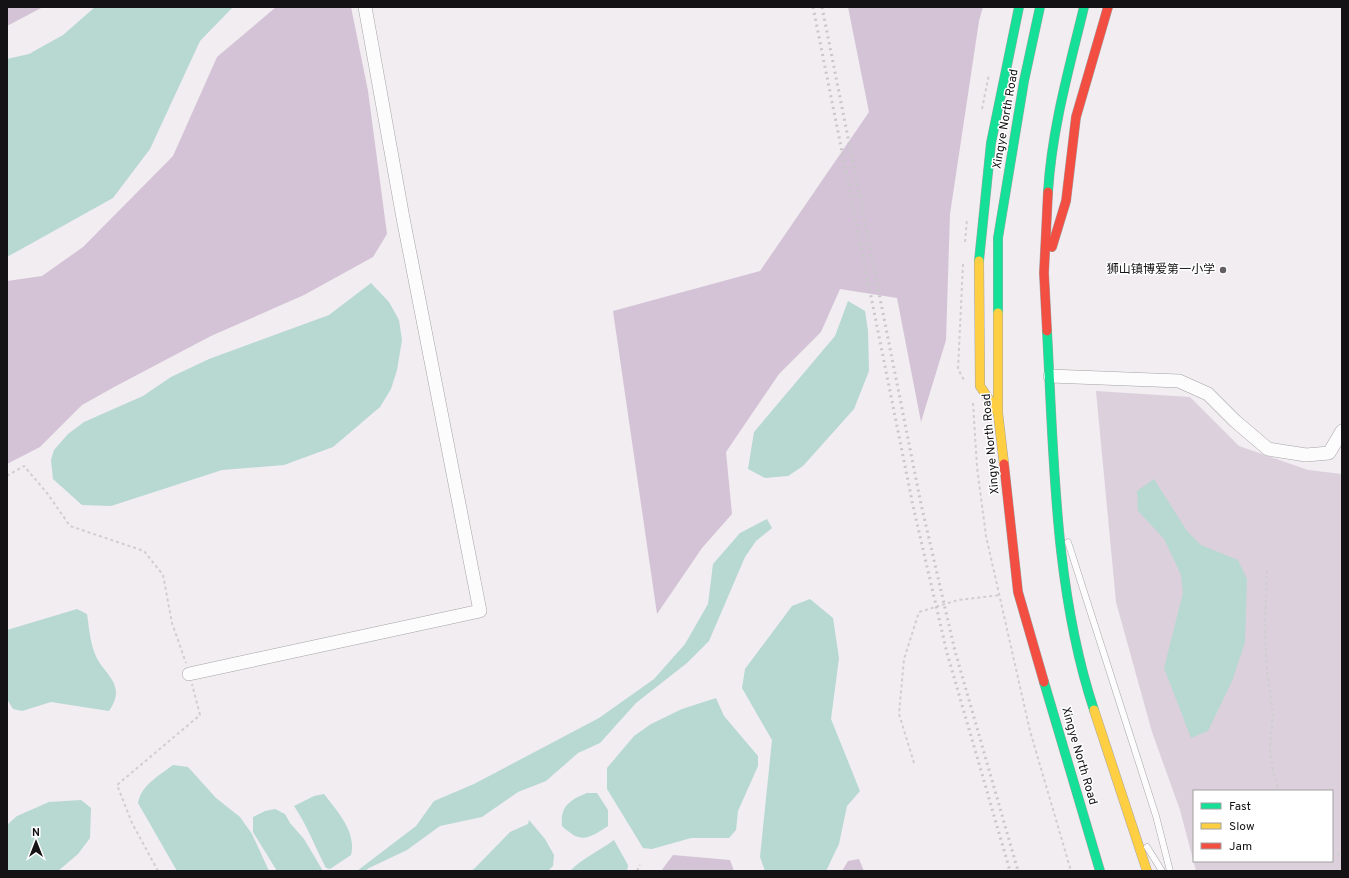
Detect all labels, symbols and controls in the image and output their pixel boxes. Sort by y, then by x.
street label: Xingye North Road [989,68,1023,170]
place label: 狮山镇博爱第一小学 [1107,262,1215,278]
marker: 狮山镇博爱第一小学 [1218,265,1228,275]
street label: Xingye North Road [979,393,1003,495]
street label: Xingye North Road [1057,705,1101,807]
legend [1193,790,1333,862]
text: Fast [1229,799,1251,815]
text: Slow [1229,819,1255,835]
north arrow [16,822,56,862]
text: N [32,826,40,840]
text: Jam [1229,839,1252,855]

